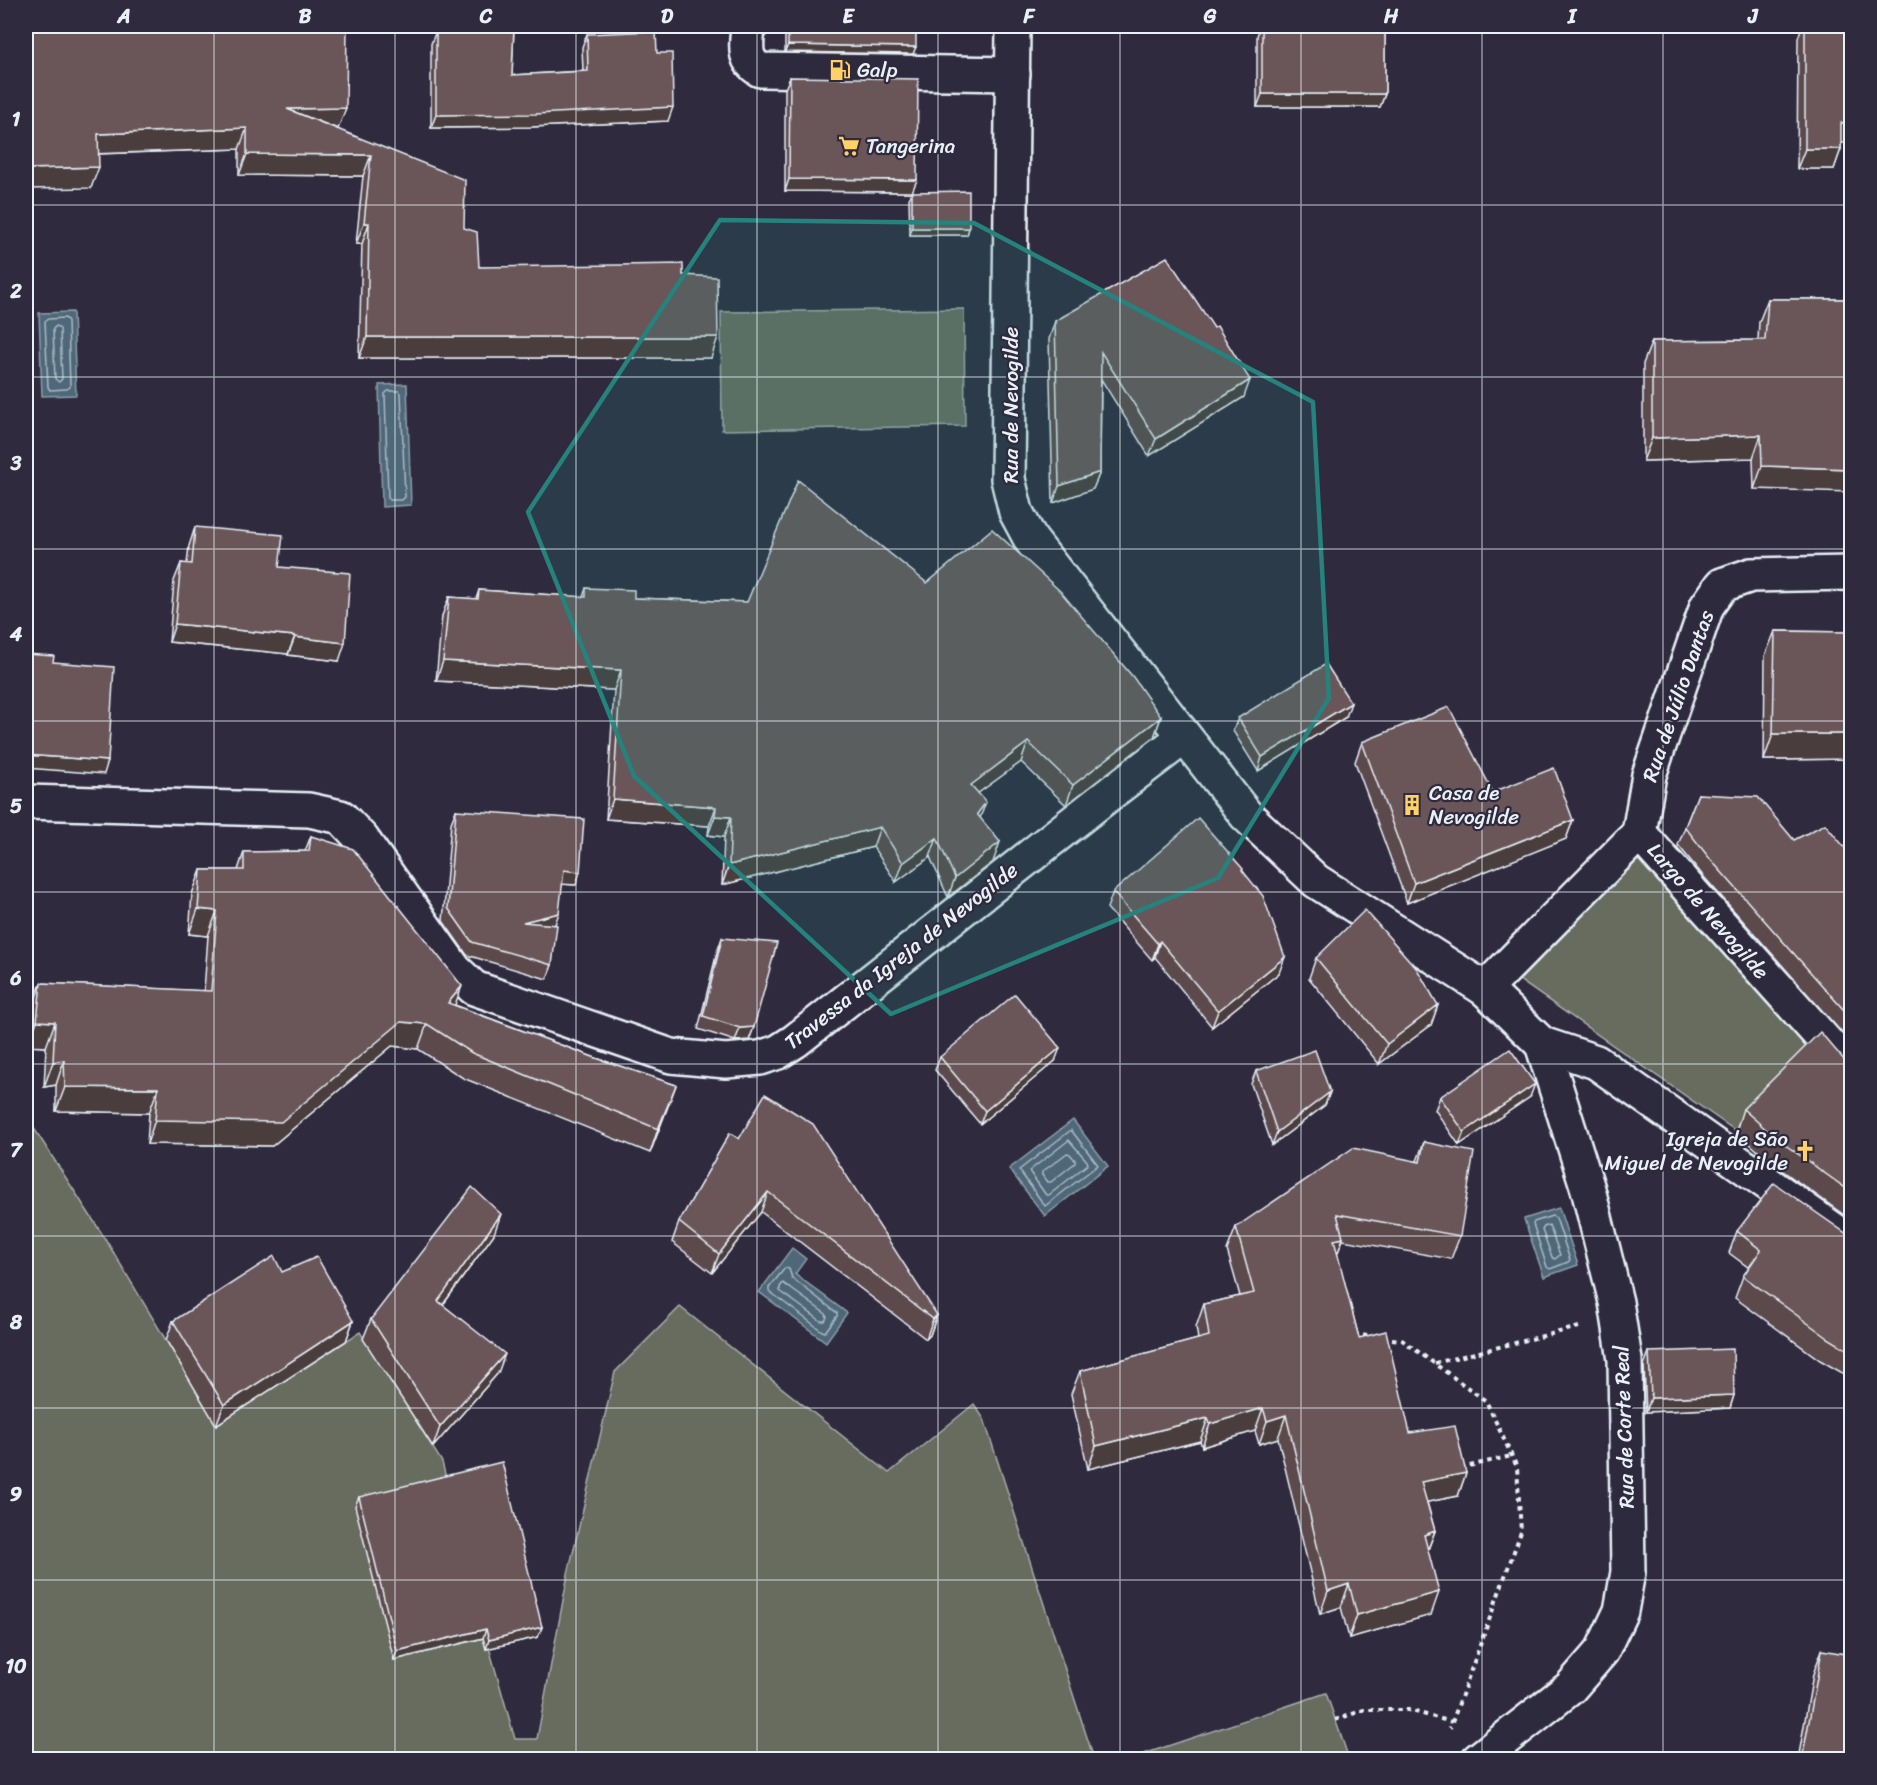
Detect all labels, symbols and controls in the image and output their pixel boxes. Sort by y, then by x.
text: A [116,0,131,34]
text: B [299,0,312,34]
text: C [479,0,493,34]
text: D [661,0,674,34]
text: E [842,0,855,34]
text: F [1023,0,1036,34]
text: G [1203,0,1217,34]
text: H [1383,0,1399,34]
text: I [1567,0,1578,34]
text: J [1747,0,1759,34]
place label: Galp [857,51,898,89]
fuel station icon: Galp [828,58,852,82]
text: 1 [12,102,21,137]
place label: Tangerina [866,127,956,165]
supermarket icon: Tangerina [837,134,861,158]
text: 2 [9,274,22,309]
street label: Rua de Nevogilde [992,326,1030,483]
text: 3 [10,446,22,481]
street label: Rua de Júlio Dantas [1631,605,1725,787]
text: 4 [9,617,23,652]
place label: Casa de Nevogilde [1429,774,1519,836]
text: 5 [10,789,22,824]
building icon: Casa de Nevogilde [1400,793,1424,817]
street label: Largo de Nevogilde [1637,834,1779,989]
street label: Travessa da Igreja de Nevogilde [775,852,1027,1060]
text: 6 [9,961,22,996]
place label: Igreja de São Miguel de Nevogilde [1605,1120,1788,1182]
text: 7 [10,1133,23,1168]
church icon: Igreja de São Miguel de Nevogilde [1793,1139,1817,1163]
text: 8 [9,1305,23,1340]
street label: Rua de Corte Real [1602,1344,1646,1509]
text: 9 [10,1477,22,1512]
text: 10 [5,1649,27,1684]

